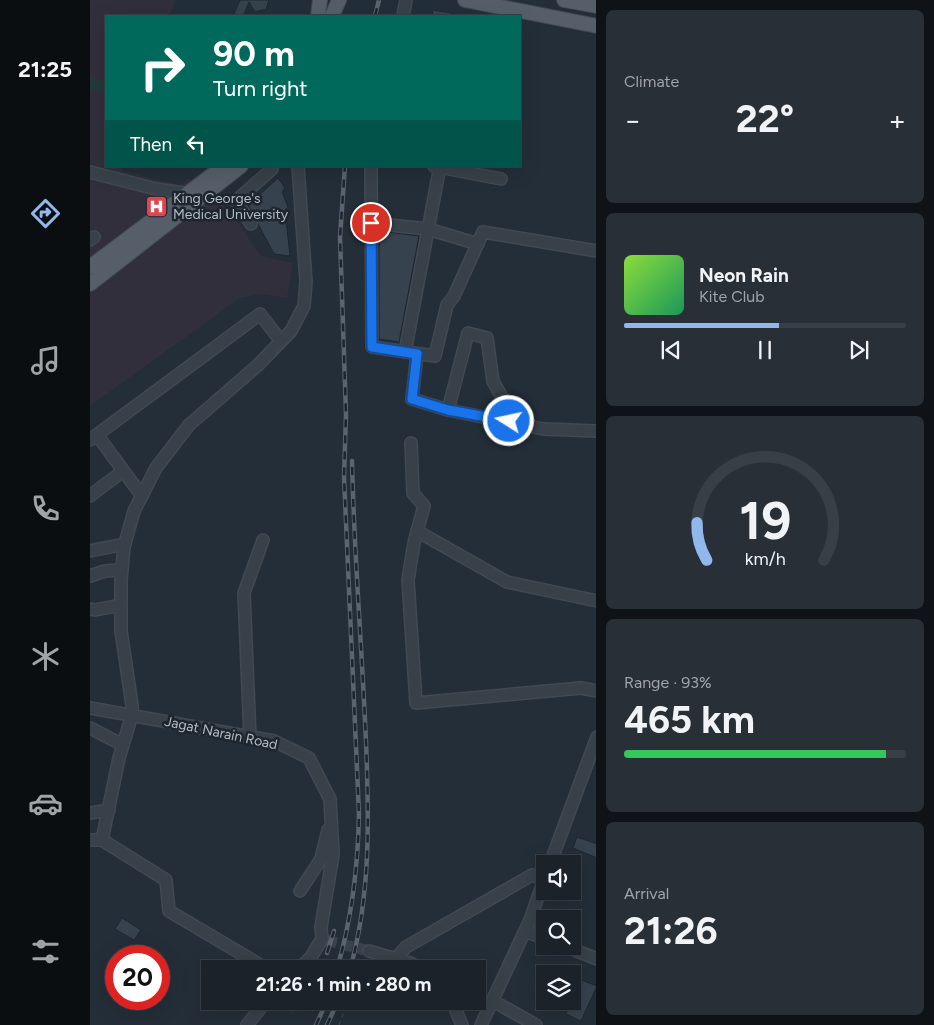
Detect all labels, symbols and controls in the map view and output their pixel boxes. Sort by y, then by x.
text: 90 m [213,33,295,75]
icon: right [130,35,195,100]
text: 21:25 [18,56,72,83]
text: Climate [624,72,679,91]
text: Turn right [213,75,308,102]
text: 22° [736,96,794,142]
text: − [624,103,641,137]
text: + [889,103,906,137]
icon: left [182,130,210,158]
text: Then [130,133,172,156]
place label: King George's Medical University [173,190,289,223]
hospital icon: King George's Medical University [145,194,169,218]
icon: directions [28,196,63,231]
pin [350,202,392,244]
icon: arrive [357,209,385,237]
text: Neon Rain [699,264,789,287]
text: Kite Club [699,287,765,306]
icon: previous [657,336,685,364]
icon: pause [751,336,779,364]
icon: next [845,336,873,364]
icon: music [28,343,63,378]
position arrow [482,394,534,446]
text: 19 [739,490,791,552]
icon: phone [28,491,63,526]
text: km/h [745,548,785,569]
icon: climate [28,639,63,674]
text: Range · 93% [624,673,712,692]
text: 465 km [624,697,755,743]
street label: Jagat Narain Road [163,713,279,753]
icon: car [28,786,63,821]
map controls [536,855,581,1010]
button: sound [536,855,581,900]
text: Arrival [624,884,669,903]
text: 21:26 [624,908,718,954]
button: search [536,910,581,955]
icon: filters [28,934,63,969]
speed limit sign: 20 [105,945,170,1010]
button: layers [536,965,581,1010]
text: 21:26 · 1 min · 280 m [256,973,431,996]

